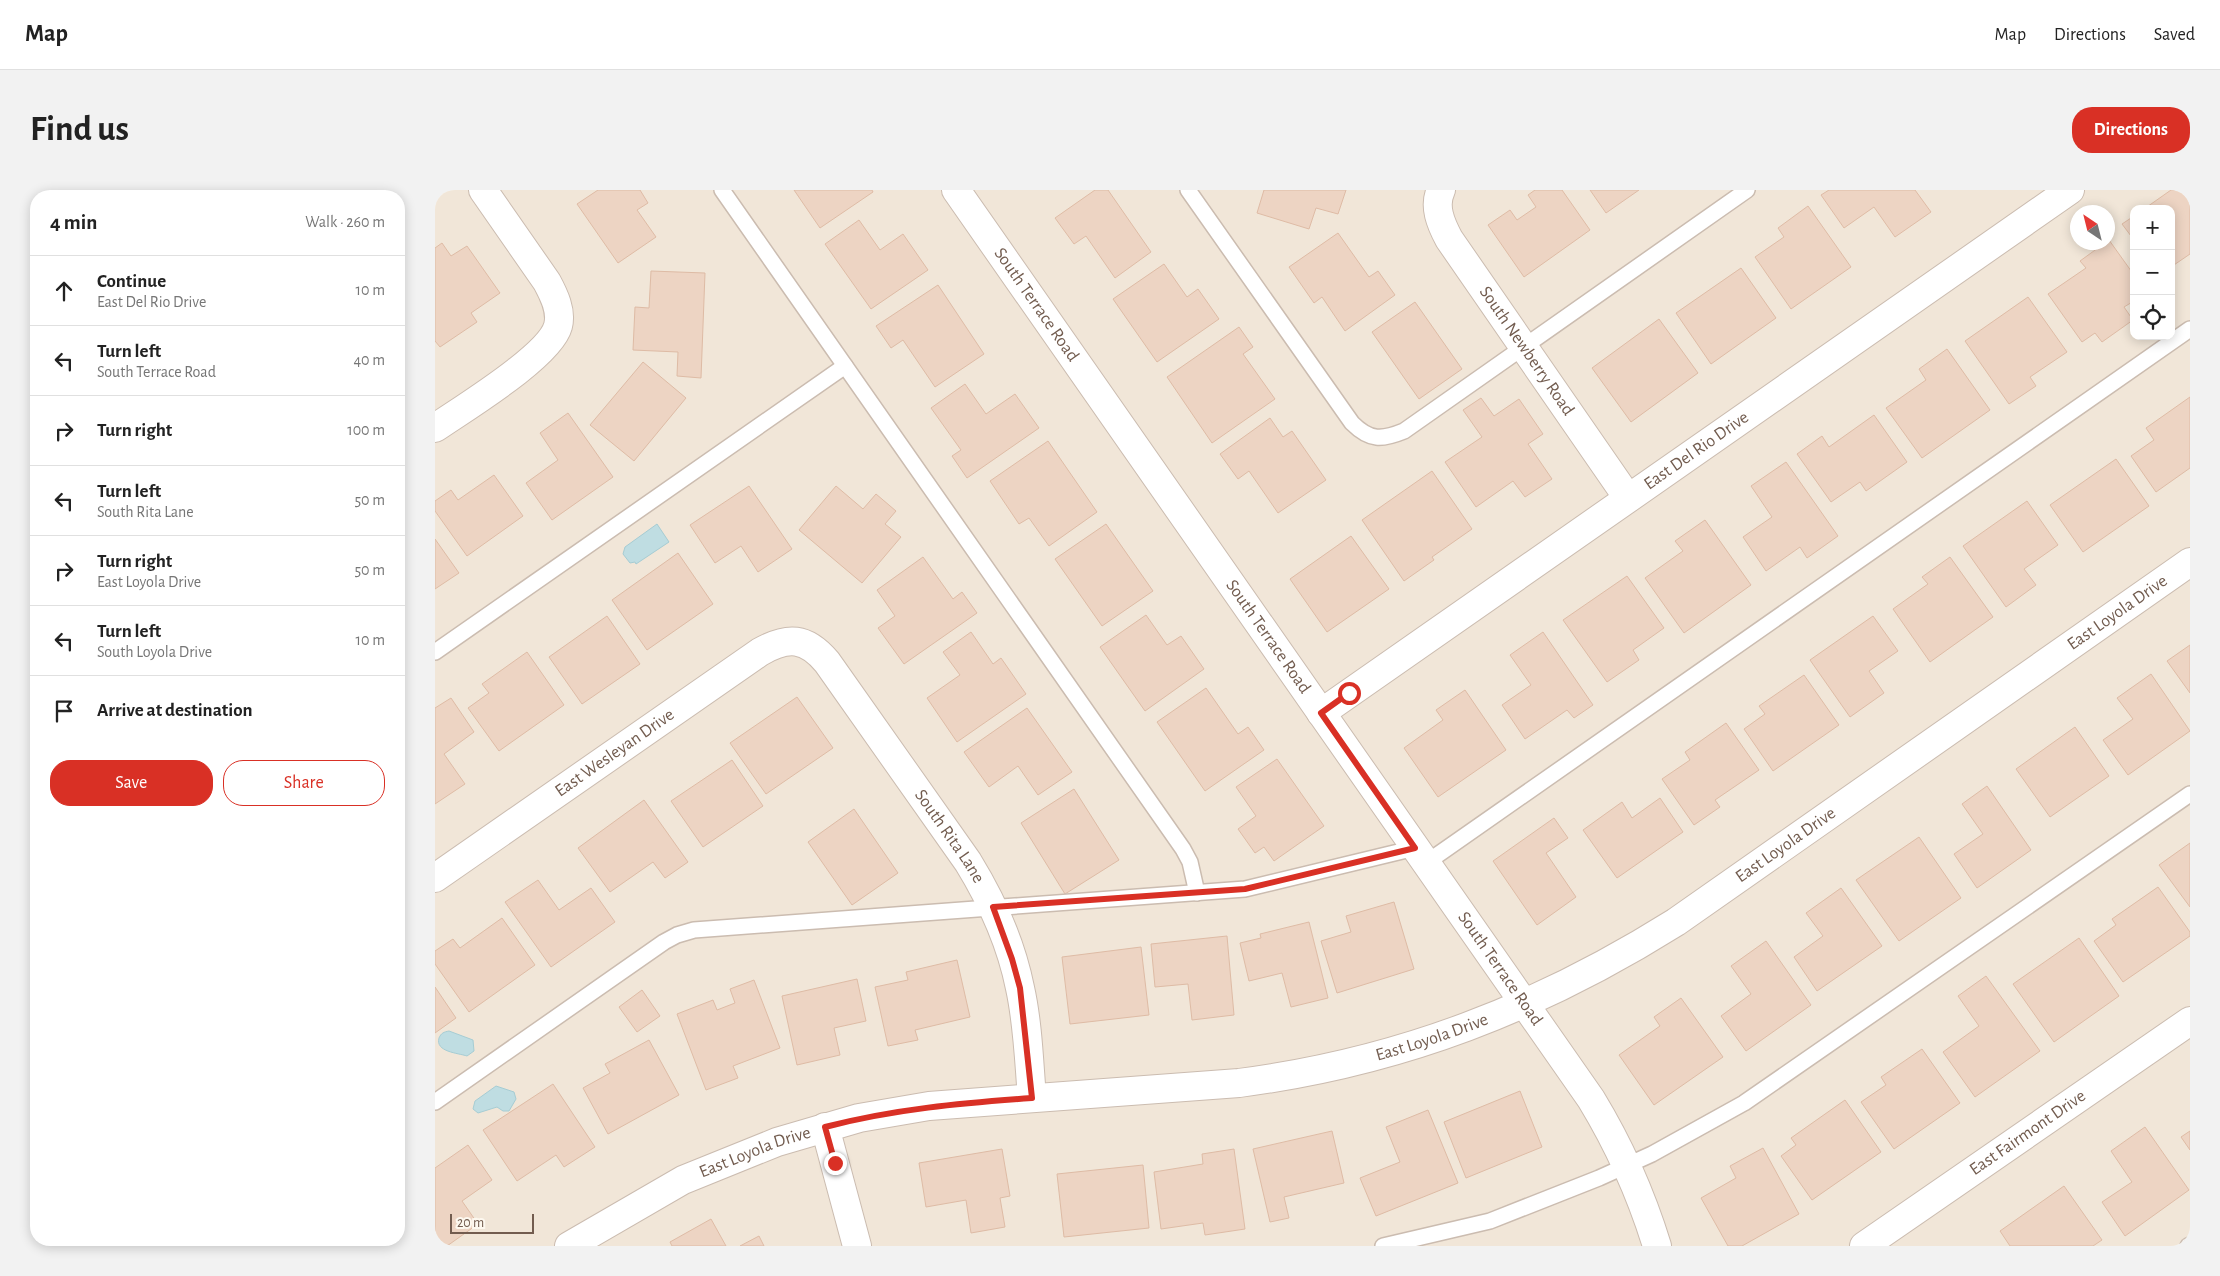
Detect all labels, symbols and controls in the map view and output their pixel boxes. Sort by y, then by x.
text: Map [25,22,68,46]
text: Map [1995,26,2026,44]
text: Directions [2054,26,2126,44]
text: Saved [2154,26,2195,44]
button: Directions [2072,107,2190,153]
text: Find us [30,112,129,147]
north arrow [2070,205,2115,250]
map controls [2130,205,2175,340]
button: + [2130,205,2175,250]
text: 4 min [50,212,97,233]
text: Walk · 260 m [305,214,385,230]
street label: South Terrace Road [990,245,1082,365]
button: − [2130,250,2175,295]
text: Continue [97,272,166,291]
icon: ahead [50,277,78,305]
text: 10 m [356,282,385,298]
street label: South Newberry Road [1476,283,1577,419]
text: East Del Rio Drive [97,294,206,310]
button: locate [2130,295,2175,340]
text: Turn left [97,342,161,361]
icon: left [50,347,78,375]
text: 40 m [353,352,385,368]
text: South Terrace Road [97,364,216,380]
street label: East Del Rio Drive [1641,408,1752,493]
icon: right [50,417,78,445]
text: Turn right [97,421,172,440]
text: 100 m [347,422,385,438]
text: Turn left [97,482,161,501]
icon: left [50,487,78,515]
text: 50 m [354,492,385,508]
text: South Rita Lane [97,504,194,520]
text: Turn right [97,552,172,571]
icon: right [50,557,78,585]
text: 50 m [354,562,385,578]
street label: East Loyola Drive [2064,572,2171,654]
text: East Loyola Drive [97,574,201,590]
street label: South Terrace Road [1222,577,1314,697]
text: Turn left [97,622,161,641]
icon: left [50,627,78,655]
text: 10 m [356,632,385,648]
text: South Loyola Drive [97,644,212,660]
route start [1338,682,1361,705]
icon: arrive [50,697,78,725]
text: Arrive at destination [97,701,253,720]
street label: East Wesleyan Drive [552,705,678,800]
button: Save [50,760,213,806]
button: Share [223,760,385,806]
street label: South Rita Lane [911,786,987,886]
street label: East Loyola Drive [1733,804,1839,886]
street label: South Terrace Road [1454,909,1546,1029]
street label: East Loyola Drive [1374,1010,1491,1065]
street label: East Fairmont Drive [1967,1087,2089,1179]
street label: East Loyola Drive [697,1124,813,1181]
route end [824,1152,847,1175]
scale bar [450,1211,534,1234]
text: 20 m [457,1216,484,1230]

